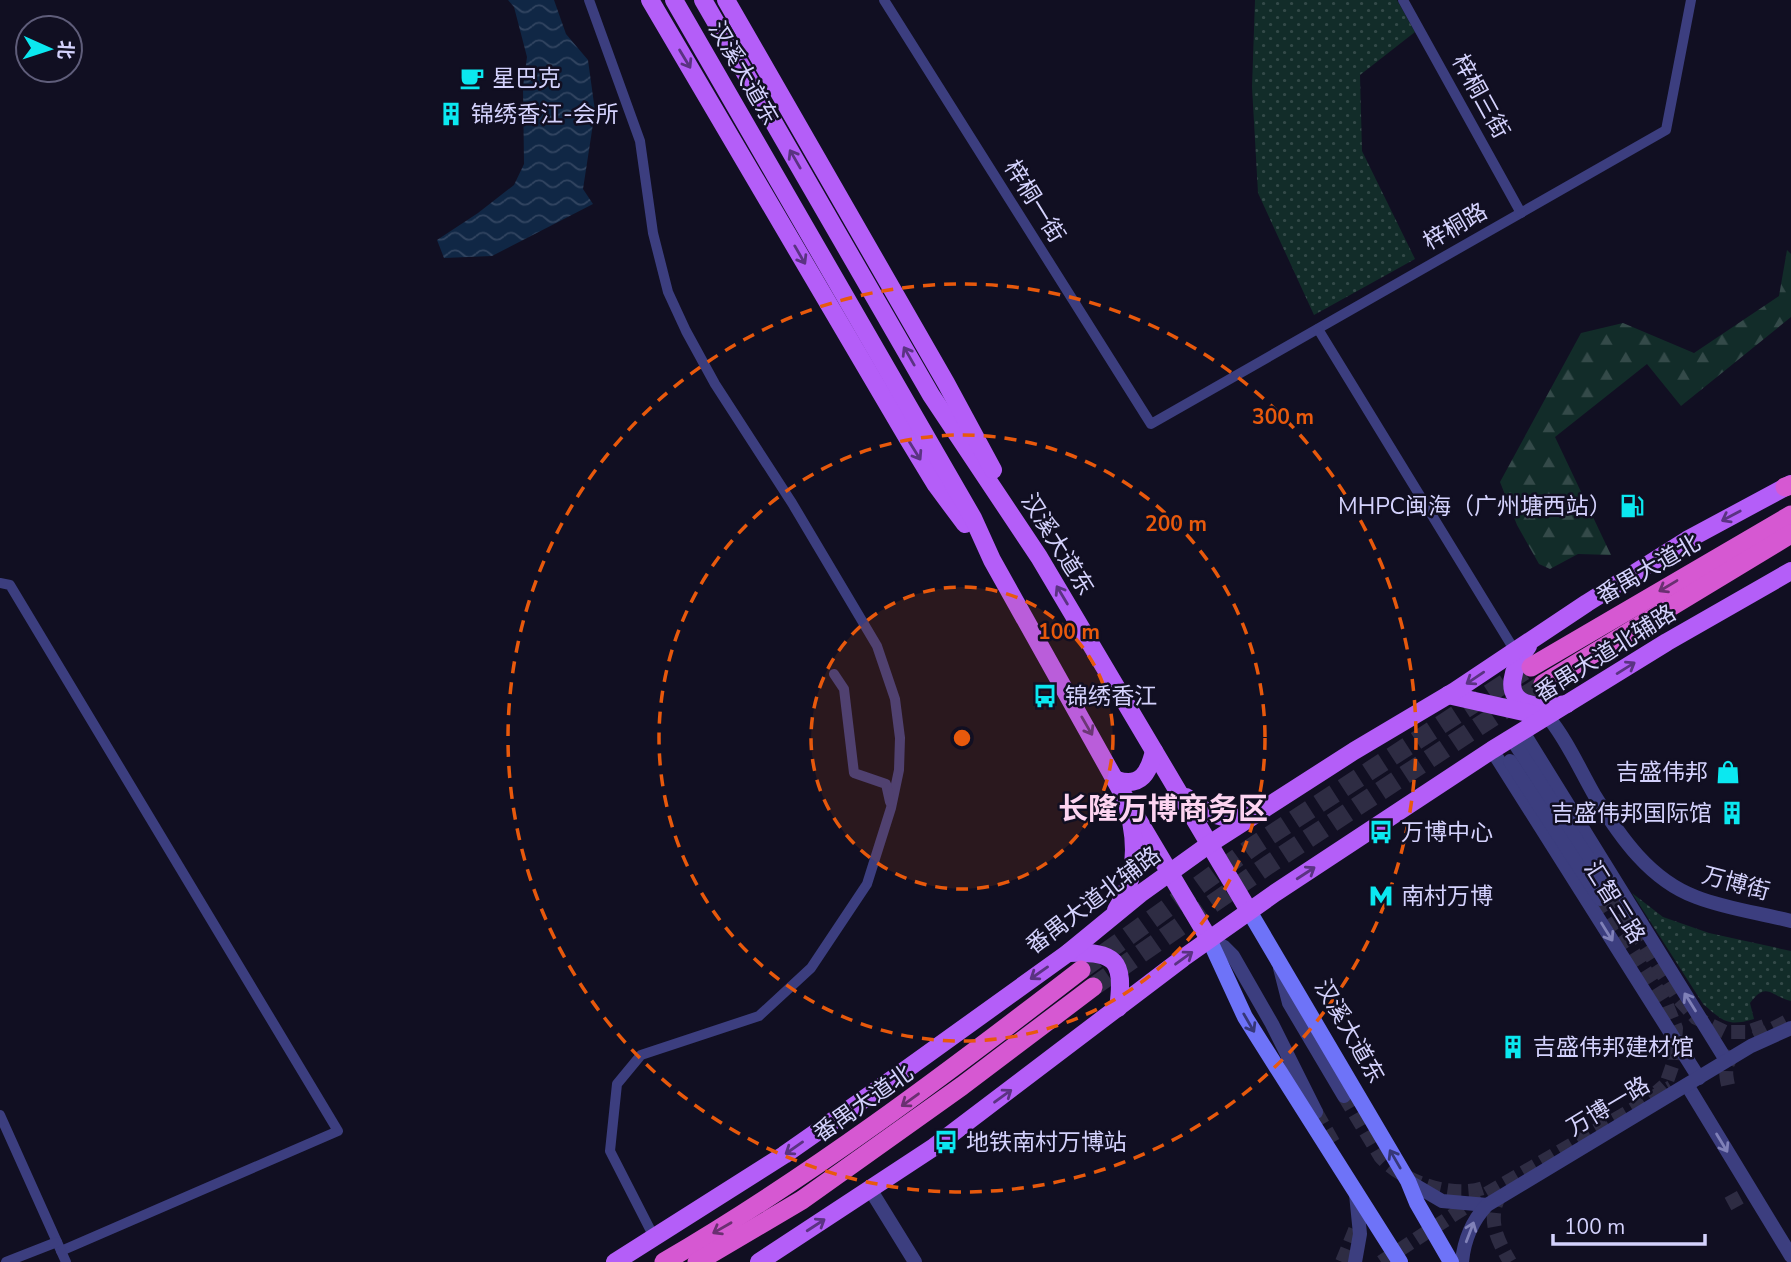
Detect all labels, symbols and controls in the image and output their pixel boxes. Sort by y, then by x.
north arrow [14,14,84,84]
street label: 汉溪大道东 [701,16,786,131]
text: 北 [51,40,78,60]
one-way arrow [678,48,692,68]
street label: 梓桐三街 [1445,48,1516,144]
place label: 星巴克 [492,63,561,94]
cafe icon: 星巴克 [458,64,486,92]
place label: 锦绣香江-会所 [471,99,619,130]
building icon: 锦绣香江-会所 [437,100,465,128]
one-way arrow [788,149,802,169]
street label: 梓桐一街 [997,154,1072,248]
street label: 梓桐路 [1418,196,1493,257]
one-way arrow [794,244,808,264]
one-way arrow [902,346,916,366]
text: 300 m [1252,403,1314,431]
one-way arrow [908,441,922,461]
street label: 汉溪大道东 [1014,487,1101,601]
place label: MHPC闽海（广州塘西站） [1338,491,1612,522]
fuel station icon: MHPC闽海（广州塘西站） [1618,492,1646,520]
text: 200 m [1145,510,1207,538]
one-way arrow [1721,510,1742,523]
street label: 番禺大道北 [1591,527,1706,612]
one-way arrow [1659,579,1679,593]
one-way arrow [1055,586,1069,606]
street label: 番禺大道北辅路 [1529,598,1682,709]
text: 100 m [1038,618,1100,646]
one-way arrow [1616,660,1636,674]
one-way arrow [1466,671,1485,685]
place label: 锦绣香江 [1065,681,1157,712]
bus stop icon: 锦绣香江 [1031,682,1059,710]
one-way arrow [1080,716,1094,736]
centre of rings [950,726,974,750]
place label: 吉盛伟邦 [1616,757,1708,788]
shop icon: 吉盛伟邦 [1714,758,1742,786]
district label: 长隆万博商务区 [1058,789,1268,830]
place label: 吉盛伟邦国际馆 [1551,798,1712,829]
building icon: 吉盛伟邦国际馆 [1718,799,1746,827]
place label: 万博中心 [1401,817,1493,848]
bus stop icon: 万博中心 [1367,818,1395,846]
street label: 番禺大道北辅路 [1020,840,1167,961]
street label: 汇智三路 [1577,855,1652,949]
street label: 万博街 [1699,860,1773,907]
one-way arrow [1296,865,1315,880]
place label: 南村万博 [1401,881,1493,912]
metro station icon: 南村万博 [1367,882,1395,910]
one-way arrow [1600,922,1614,942]
one-way arrow [1174,950,1193,965]
one-way arrow [1029,966,1049,980]
street label: 汉溪大道东 [1307,974,1392,1089]
one-way arrow [1683,993,1697,1013]
one-way arrow [1242,1013,1256,1033]
place label: 吉盛伟邦建材馆 [1533,1032,1694,1063]
building icon: 吉盛伟邦建材馆 [1499,1033,1527,1061]
street label: 番禺大道北 [807,1058,919,1149]
street label: 万博一路 [1561,1069,1656,1143]
one-way arrow [993,1089,1012,1103]
one-way arrow [901,1093,920,1108]
place label: 地铁南村万博站 [966,1127,1127,1158]
bus stop icon: 地铁南村万博站 [932,1128,960,1156]
one-way arrow [1716,1133,1730,1153]
one-way arrow [785,1141,804,1155]
one-way arrow [1388,1149,1401,1170]
scale bar [1553,1202,1705,1246]
text: 100 m [1564,1213,1625,1241]
one-way arrow [806,1218,825,1232]
one-way arrow [712,1221,732,1235]
one-way arrow [1465,1221,1477,1243]

